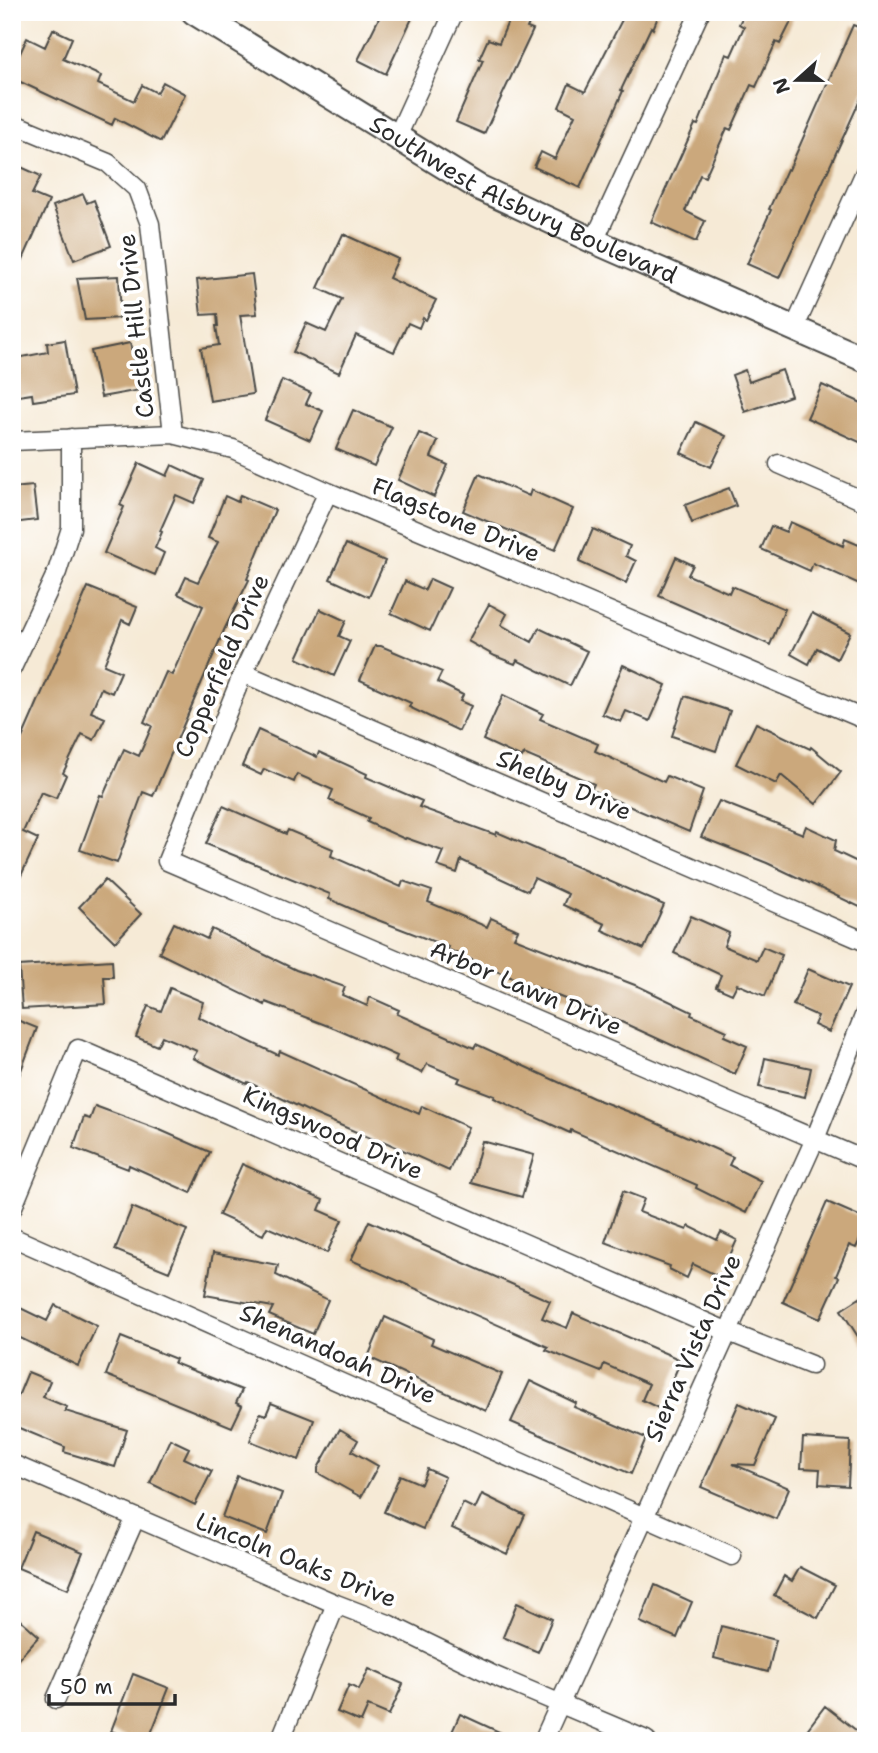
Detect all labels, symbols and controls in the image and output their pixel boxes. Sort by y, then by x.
north arrow [762,46,832,116]
text: N [767,74,796,97]
street label: Southwest Alsbury Boulevard [364,108,682,292]
street label: Castle Hill Drive [110,232,162,420]
street label: Flagstone Drive [367,470,545,570]
street label: Copperfield Drive [167,569,277,763]
street label: Shelby Drive [492,742,636,828]
street label: Arbor Lawn Drive [425,933,627,1043]
street label: Kingswood Drive [238,1079,428,1187]
street label: Sierra Vista Drive [637,1249,749,1447]
street label: Shenandoah Drive [235,1296,441,1412]
street label: Lincoln Oaks Drive [191,1505,401,1615]
scale bar [49,1662,175,1706]
text: 50 m [60,1673,113,1701]

